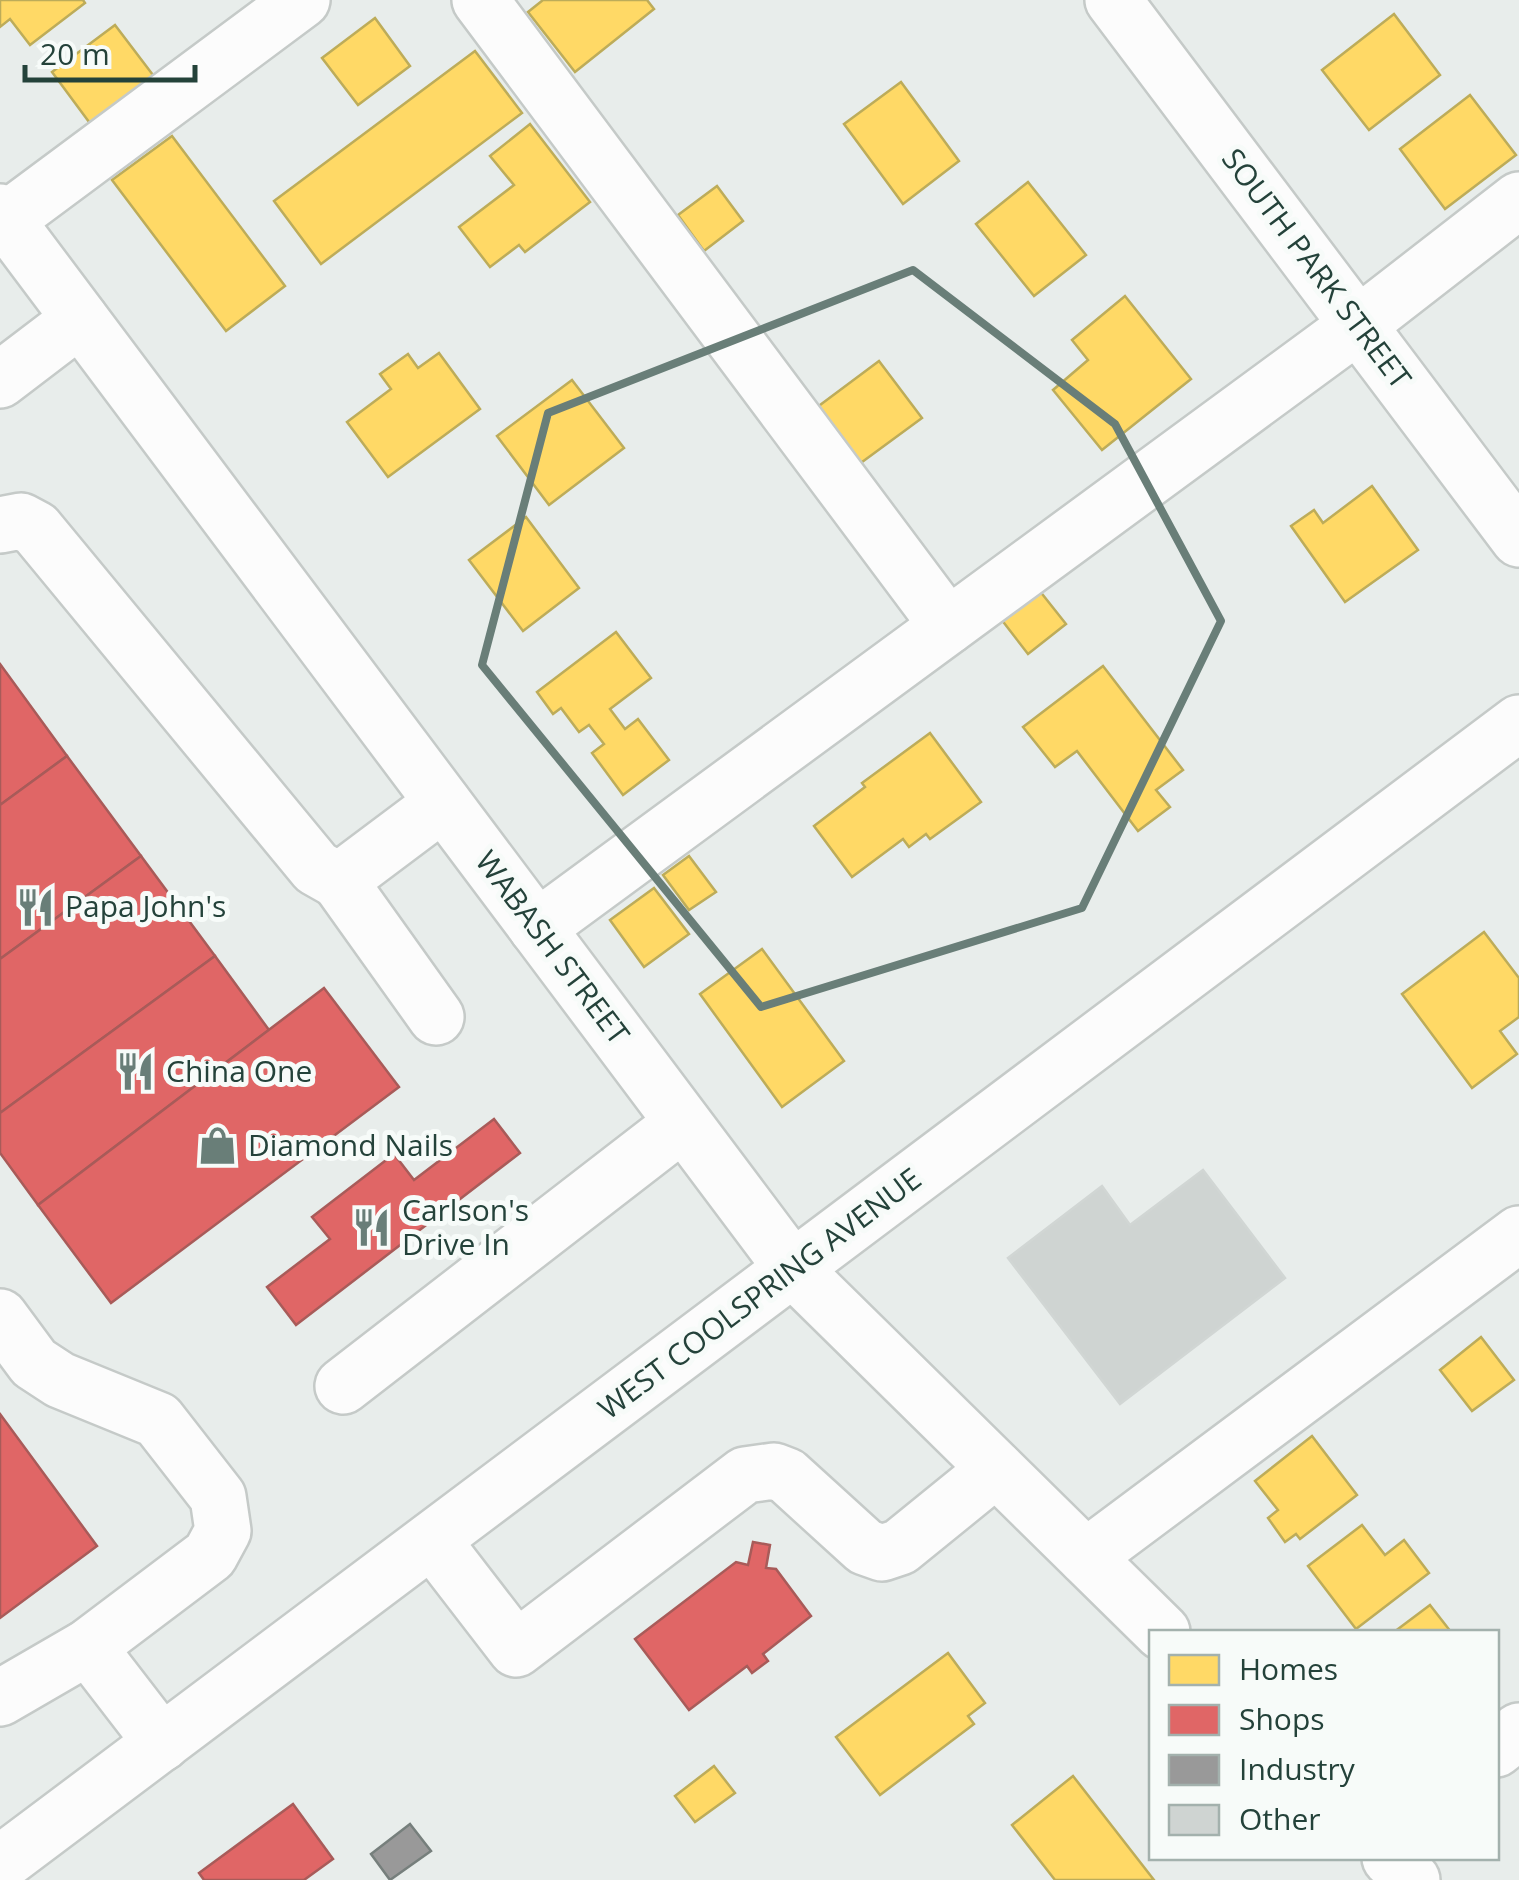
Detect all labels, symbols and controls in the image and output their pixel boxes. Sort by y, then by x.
scale bar [25,20,195,82]
text: 20 m [40,33,110,74]
street label: SOUTH PARK STREET [1213,140,1421,397]
street label: WABASH STREET [467,842,640,1053]
place label: Papa John's [65,885,226,926]
restaurant icon: Papa John's [14,886,56,928]
place label: China One [166,1050,312,1091]
restaurant icon: China One [115,1051,157,1093]
place label: Diamond Nails [248,1124,453,1165]
shop icon: Diamond Nails [197,1125,239,1167]
street label: WEST COOLSPRING AVENUE [589,1158,929,1428]
place label: Carlson's Drive In [402,1189,529,1264]
restaurant icon: Carlson's Drive In [351,1207,393,1249]
legend [1149,1630,1499,1860]
text: Homes [1239,1648,1338,1689]
text: Shops [1239,1698,1325,1739]
text: Industry [1239,1748,1356,1789]
text: Other [1239,1798,1321,1839]

